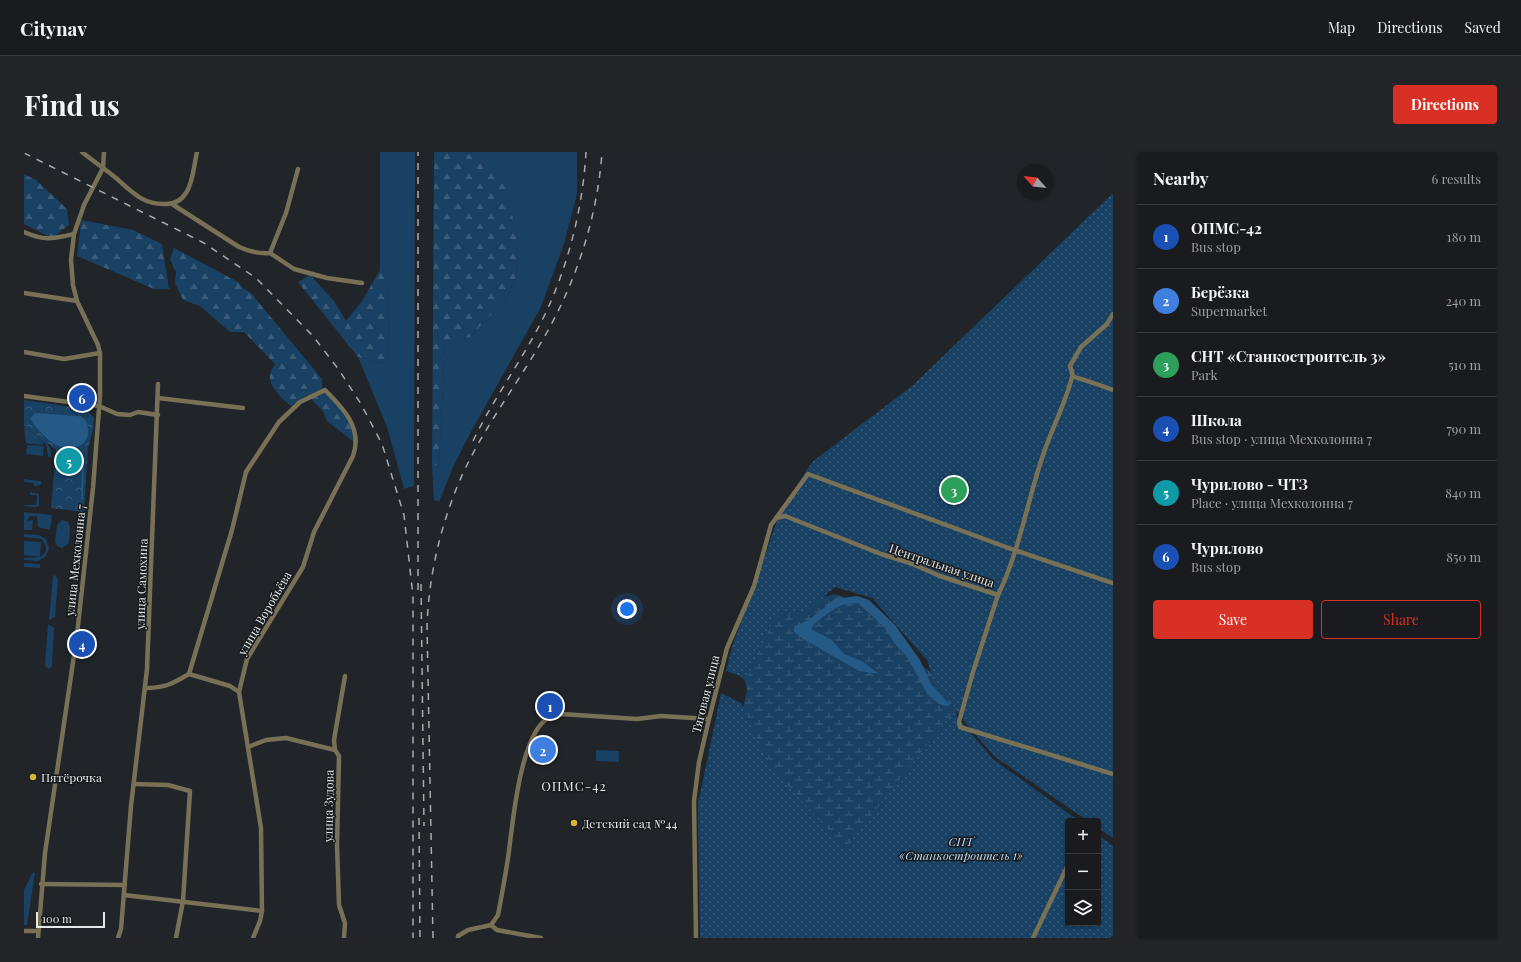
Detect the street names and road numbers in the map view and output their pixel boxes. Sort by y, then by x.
street label: улица Мехколонна 7 [61,503,89,618]
street label: улица Самохина [131,538,151,631]
street label: Центральная улица [887,540,997,591]
street label: улица Воробьёва [233,568,295,659]
street label: Тяговая улица [688,653,722,735]
street label: улица Зудова [319,770,337,843]

